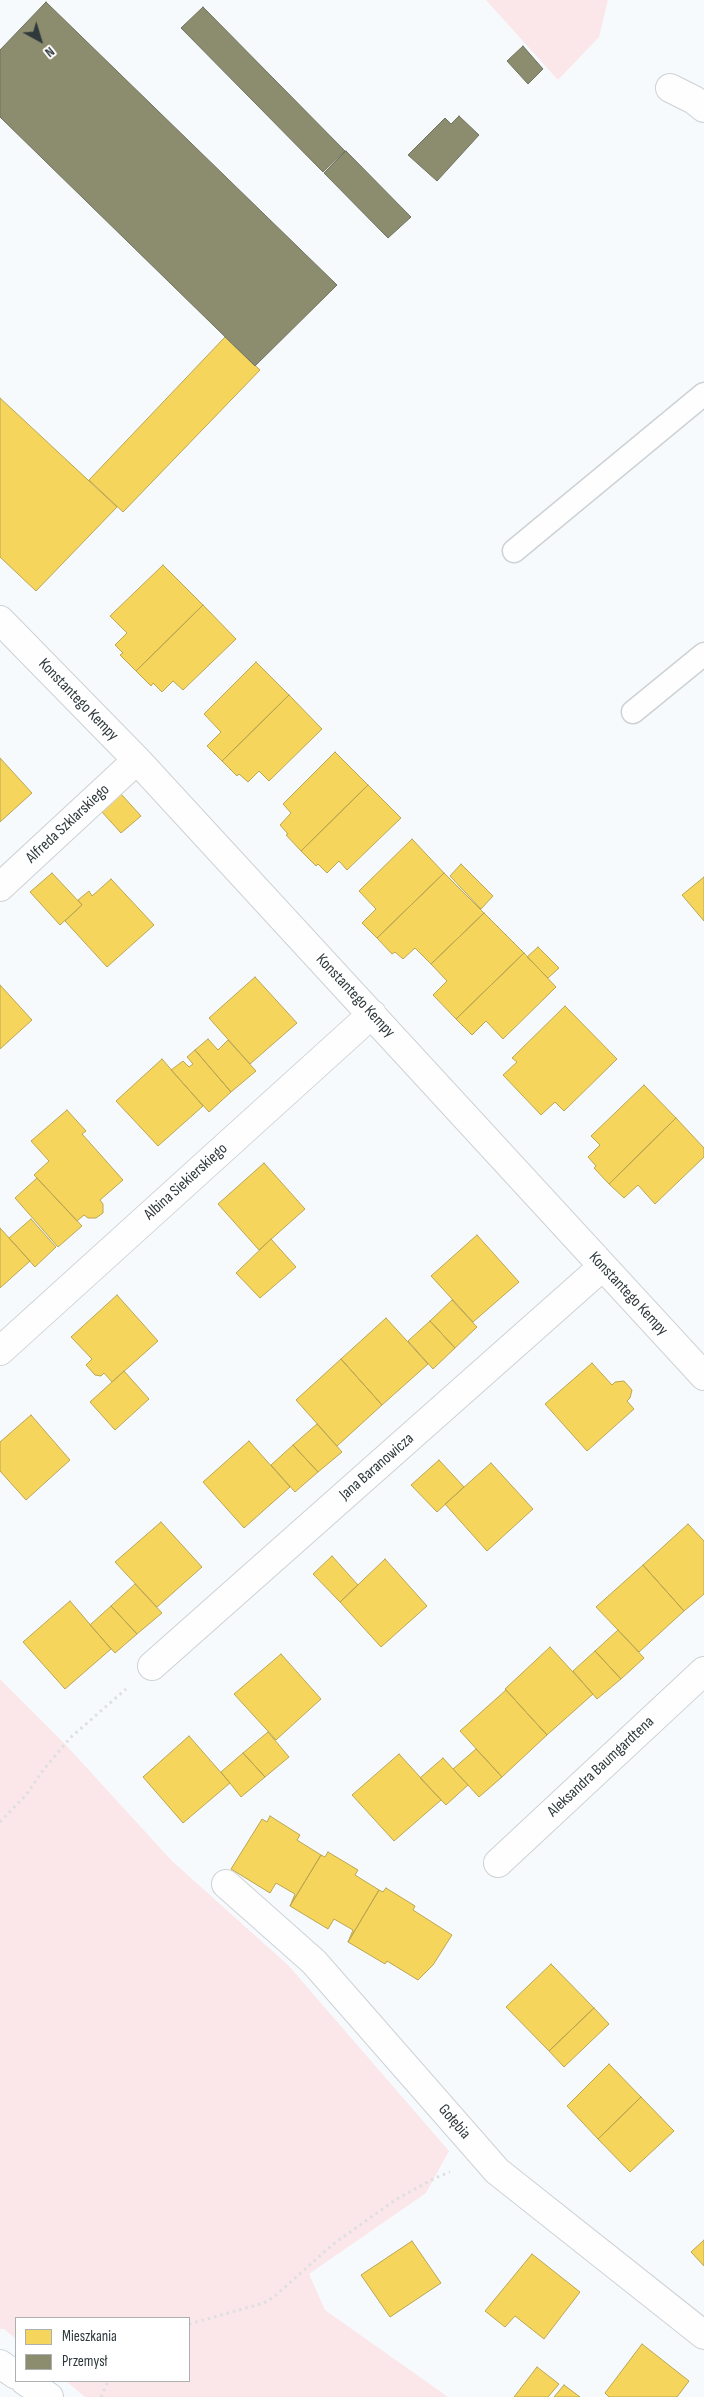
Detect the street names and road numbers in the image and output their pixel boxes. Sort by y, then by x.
street label: Konstantego Kempy [34,655,122,745]
street label: Alfreda Szklarskiego [22,780,114,868]
street label: Konstantego Kempy [311,950,399,1042]
street label: Albina Siekierskiego [140,1140,232,1224]
street label: Konstantego Kempy [584,1248,672,1340]
street label: Jana Baranowicza [336,1429,418,1505]
street label: Aleksandra Baumgardtena [544,1713,658,1821]
street label: Gołębia [434,2101,474,2143]

